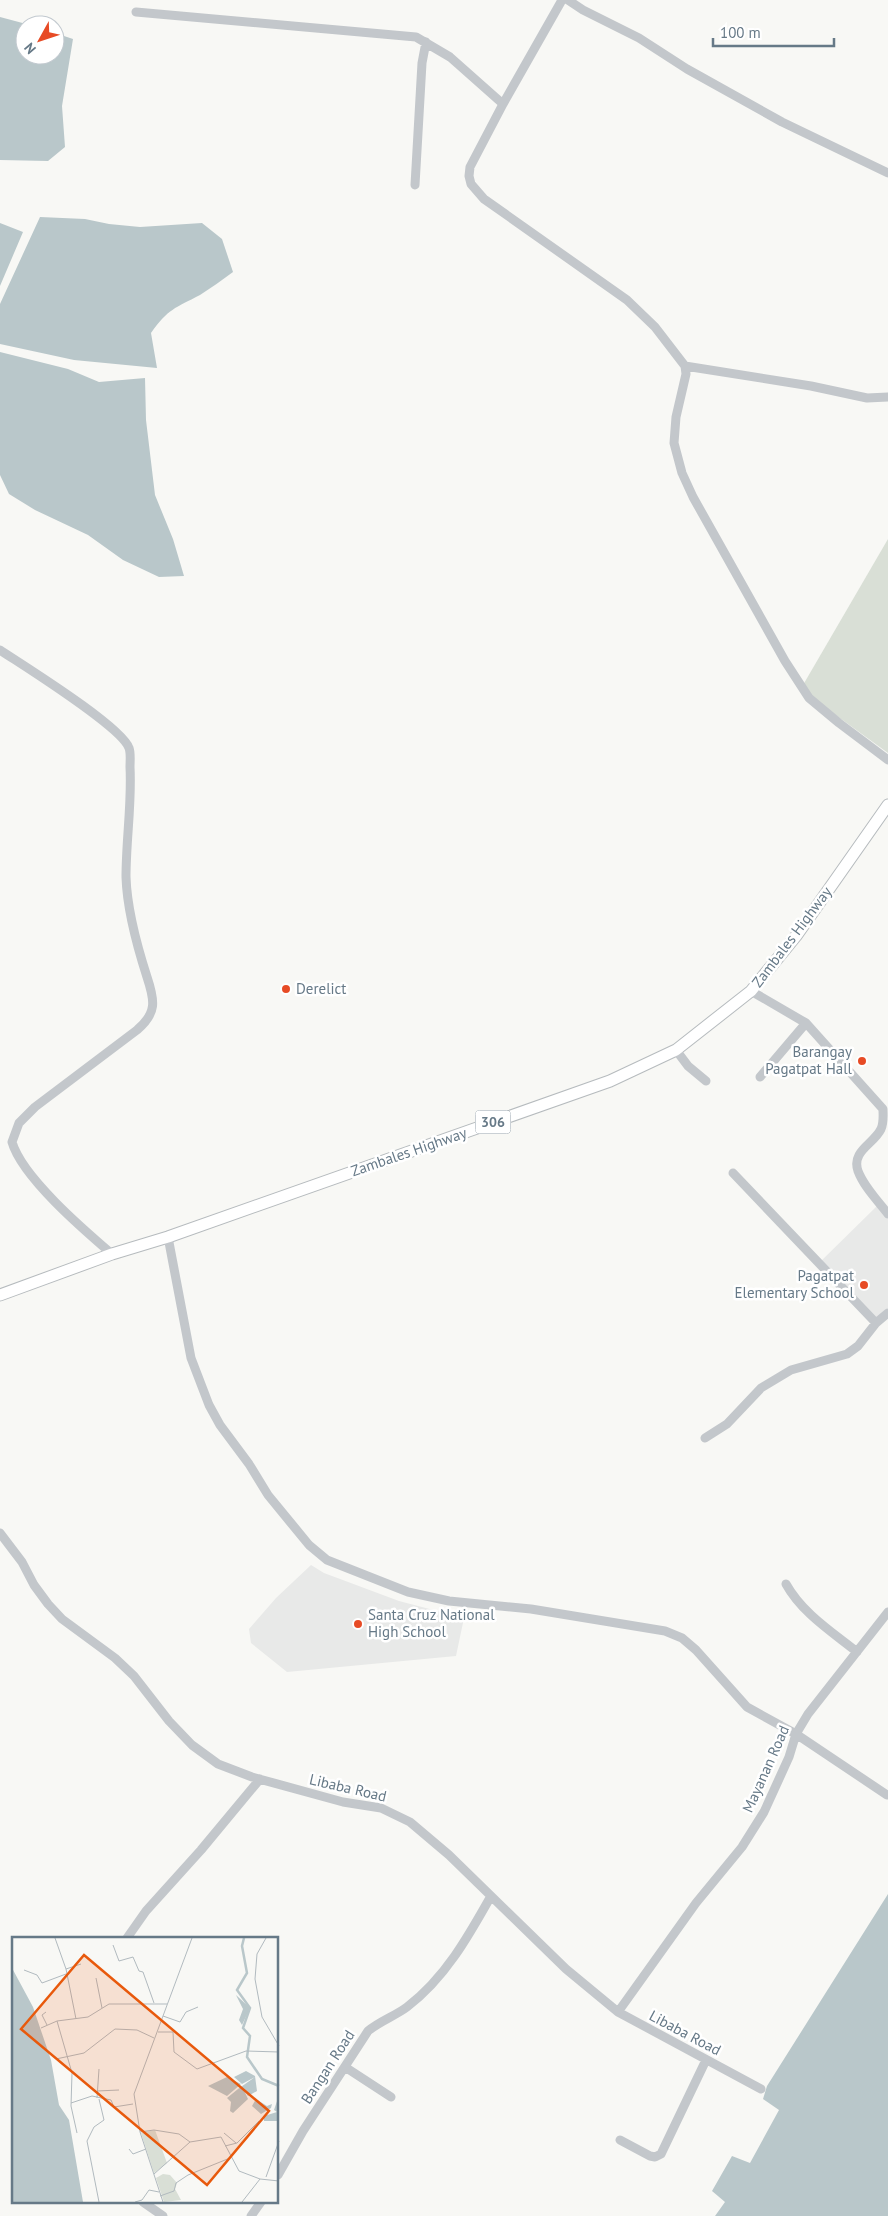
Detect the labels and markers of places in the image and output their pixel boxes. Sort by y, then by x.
place label: Derelict [296,979,346,998]
marker: Derelict [280,983,292,995]
place label: Barangay Pagatpat Hall [765,1042,853,1078]
marker: Barangay Pagatpat Hall [856,1055,868,1067]
place label: Pagatpat Elementary School [734,1266,855,1302]
marker: Pagatpat Elementary School [858,1279,870,1291]
place label: Santa Cruz National High School [368,1605,495,1641]
marker: Santa Cruz National High School [352,1618,364,1630]

